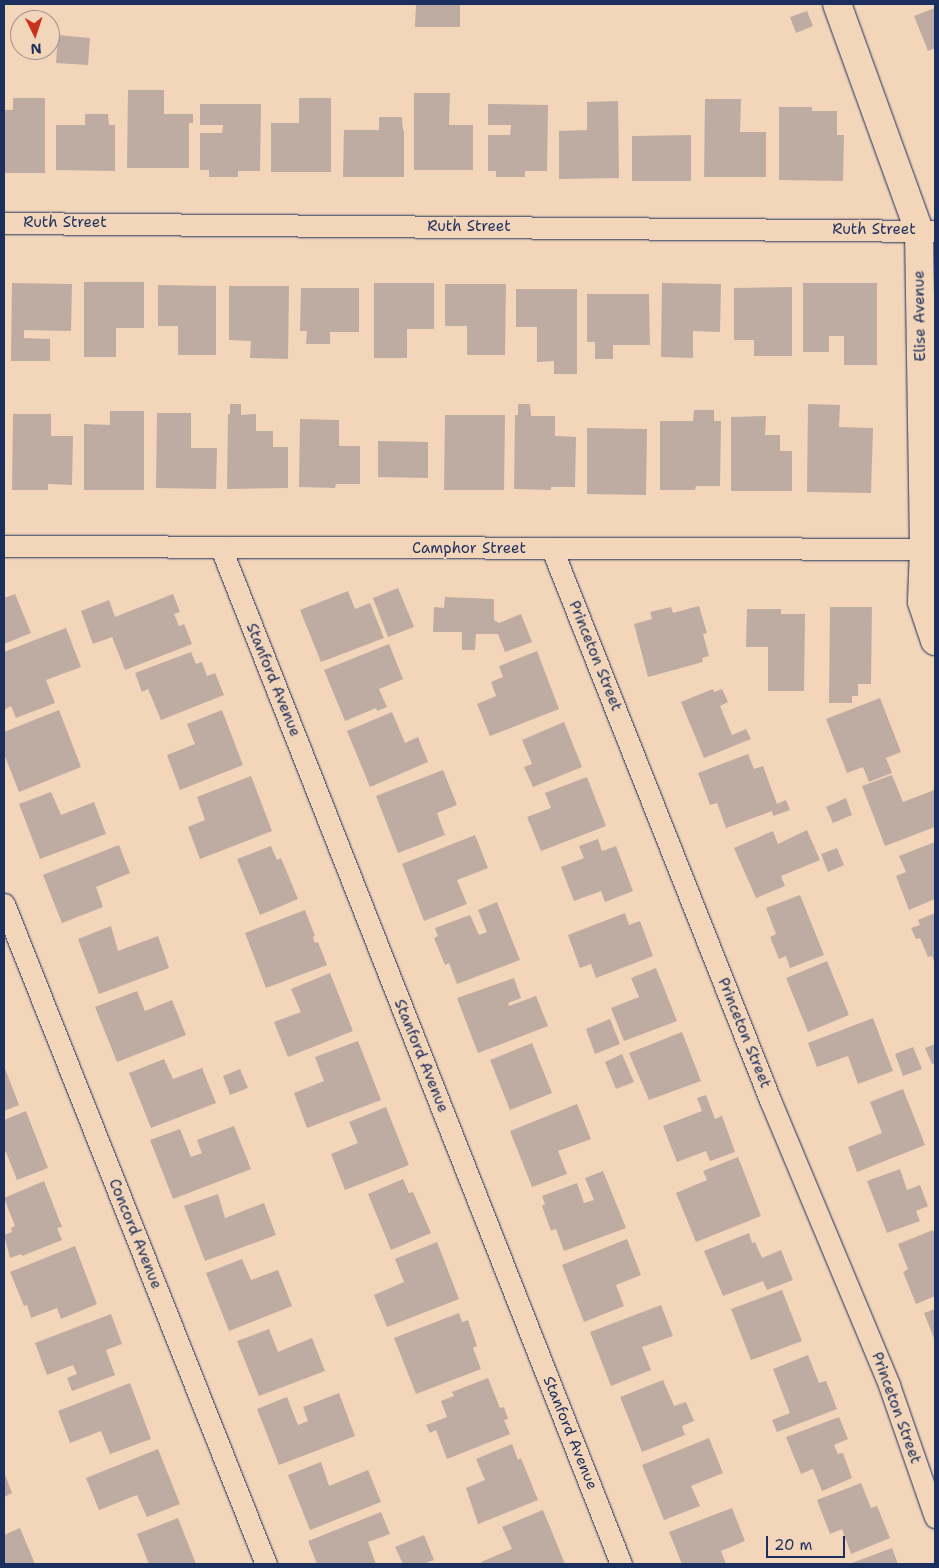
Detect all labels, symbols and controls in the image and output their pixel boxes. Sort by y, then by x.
north arrow [10,10,60,60]
text: N [30,40,42,58]
street label: Ruth Street [23,214,107,232]
street label: Ruth Street [427,218,511,236]
street label: Ruth Street [832,221,916,239]
street label: Elise Avenue [910,270,930,362]
street label: Camphor Street [412,540,526,558]
street label: Princeton Street [565,598,625,714]
street label: Stanford Avenue [242,621,304,739]
street label: Princeton Street [714,975,774,1091]
street label: Stanford Avenue [390,997,452,1115]
street label: Concord Avenue [105,1176,165,1292]
street label: Princeton Street [867,1350,925,1466]
street label: Stanford Avenue [539,1374,601,1492]
scale bar [769,1526,848,1558]
text: 20 m [774,1535,813,1555]

